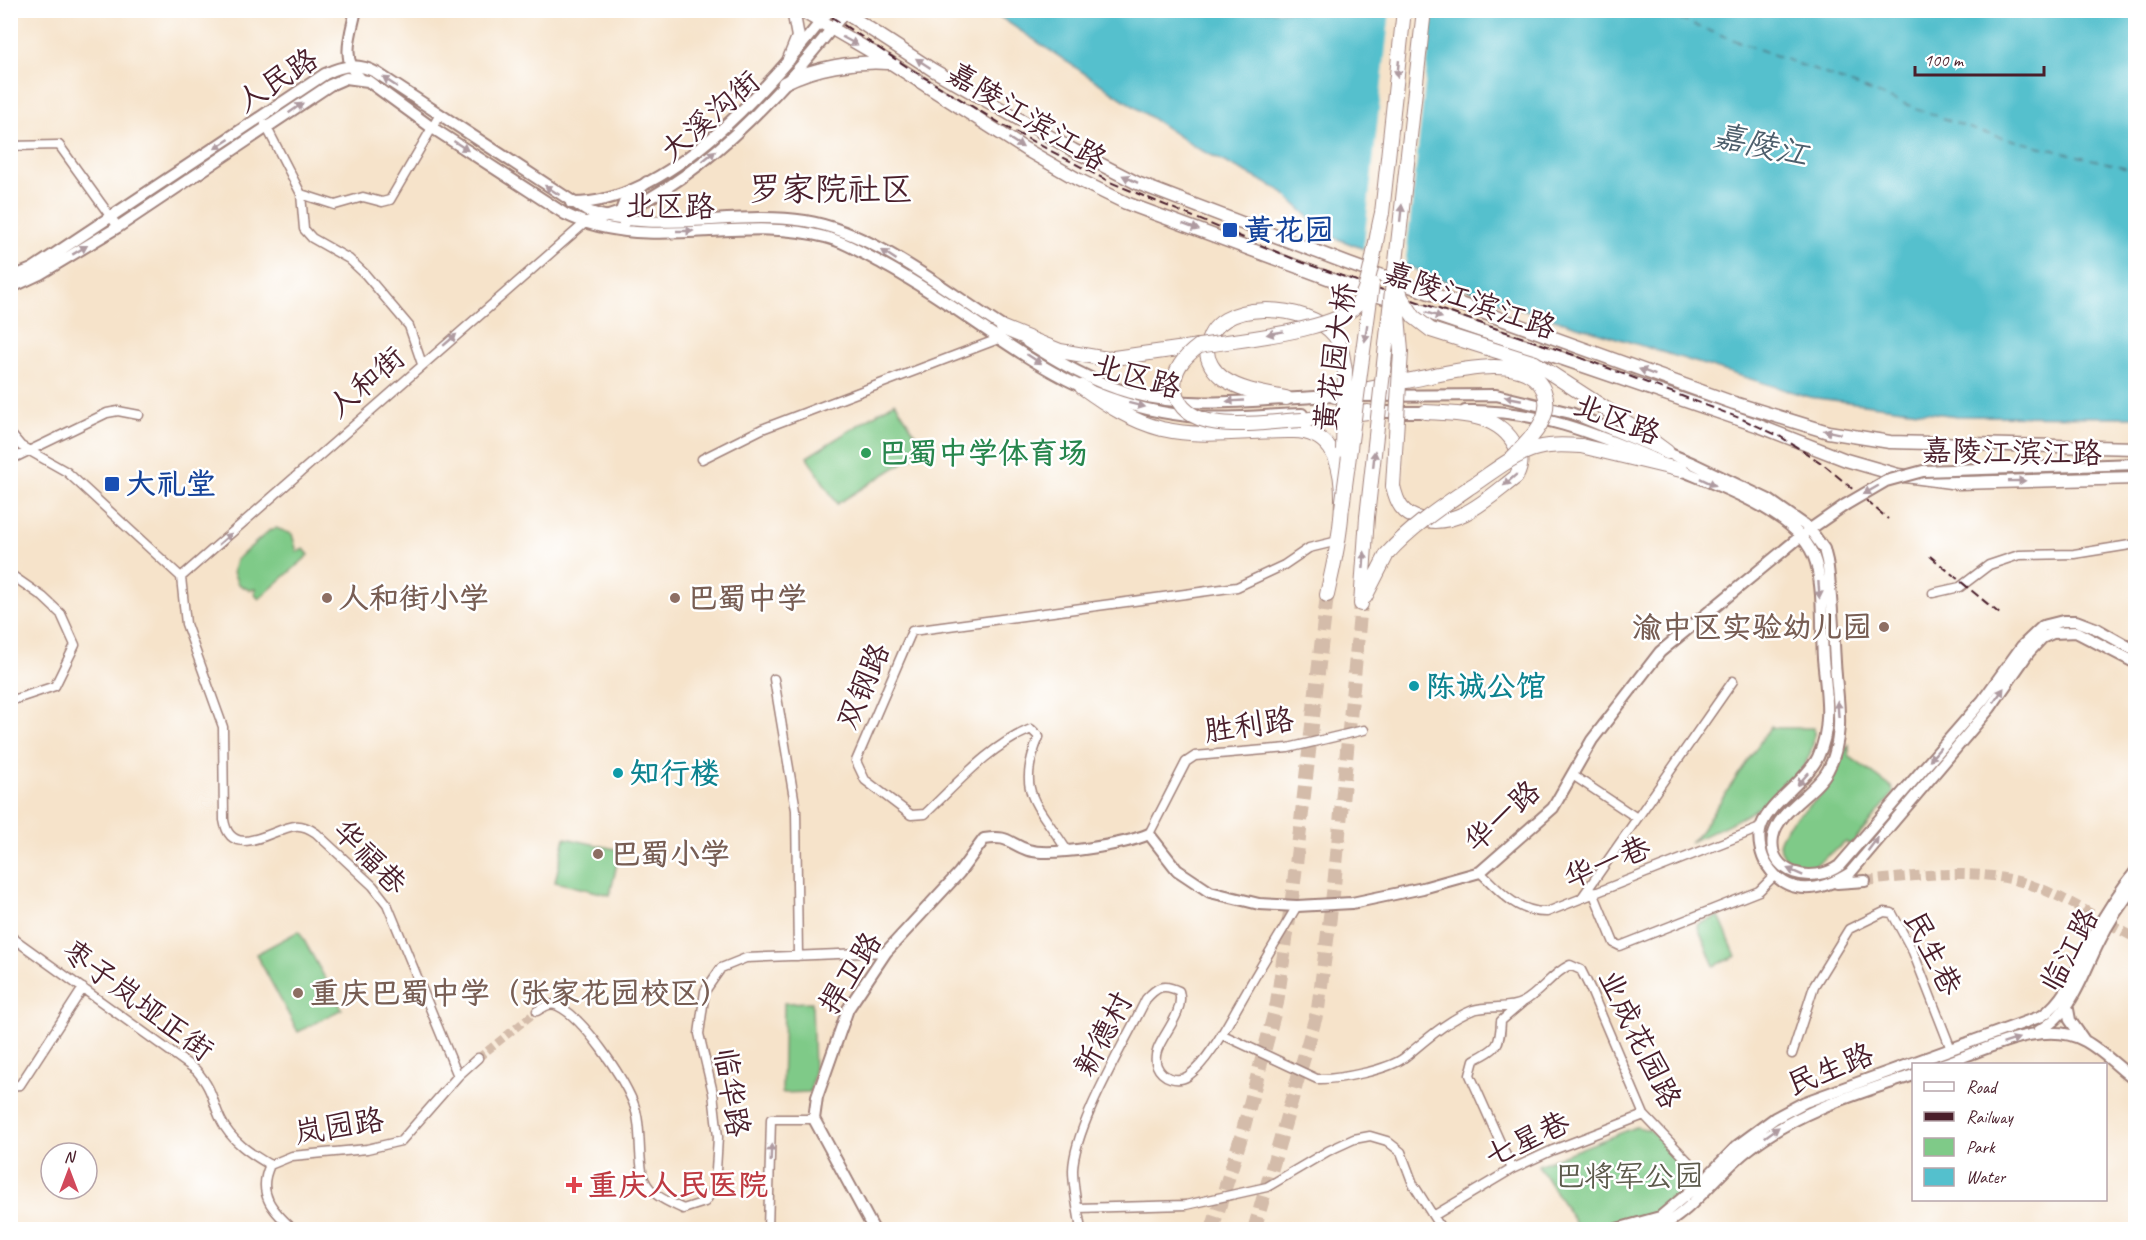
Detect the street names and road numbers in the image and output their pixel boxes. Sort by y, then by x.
street label: 人民路 [229,40,325,120]
street label: 嘉陵江滨江路 [940,53,1114,179]
street label: 大溪沟街 [652,62,768,170]
street label: 北区路 [625,186,715,226]
street label: 嘉陵江滨江路 [1379,253,1561,347]
street label: 黄花园大桥 [1306,280,1364,434]
street label: 人和街 [320,338,412,426]
street label: 北区路 [1089,345,1185,407]
street label: 北区路 [1568,385,1666,453]
street label: 嘉陵江滨江路 [1922,431,2102,473]
street label: 双钢路 [828,637,898,735]
street label: 胜利路 [1202,700,1296,750]
street label: 华一路 [1456,772,1548,860]
street label: 华福巷 [325,811,415,903]
street label: 华一巷 [1558,828,1656,896]
street label: 临江路 [2031,901,2107,999]
street label: 民生巷 [1896,904,1970,1002]
street label: 捍卫路 [810,925,890,1021]
street label: 枣子岚垭正街 [55,931,221,1069]
street label: 业成花园路 [1590,963,1690,1115]
street label: 新德村 [1065,985,1141,1083]
street label: 民生路 [1781,1035,1879,1103]
street label: 临华路 [706,1045,758,1139]
street label: 岚园路 [292,1100,386,1152]
street label: 七星巷 [1478,1103,1576,1175]

